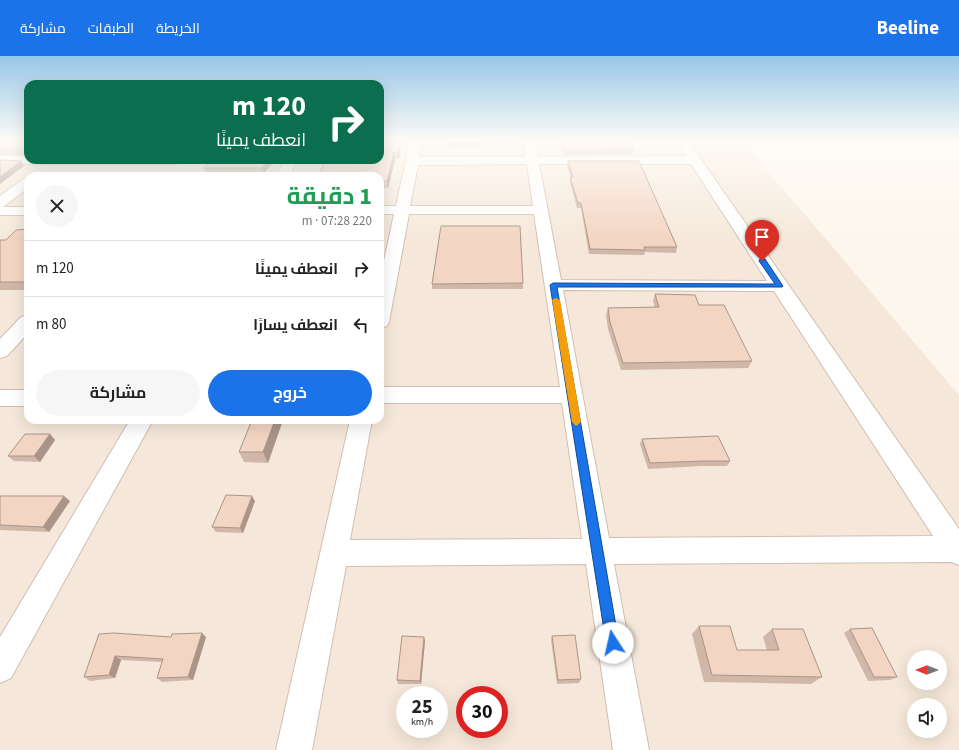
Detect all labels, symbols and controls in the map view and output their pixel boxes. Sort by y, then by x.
text: Beeline [876,15,939,42]
text: مشاركة [20,19,66,39]
text: الطبقات [88,19,134,39]
text: الخريطة [156,19,200,39]
text: 120 m [232,86,306,126]
icon: right [320,96,372,148]
text: انعطف يمينًا [216,128,306,153]
text: 1 دقيقة [287,179,372,214]
button: close [36,185,78,227]
text: 220 m · 07:28 [302,212,372,230]
pin [745,220,779,261]
icon: arrive [751,226,773,248]
text: 120 m [36,258,74,279]
icon: right [350,258,372,280]
text: انعطف يمينًا [255,259,338,280]
text: 80 m [36,314,66,335]
icon: left [350,314,372,336]
text: انعطف يسارًا [253,315,338,336]
button: مشاركة [36,370,200,416]
button: خروج [208,370,372,416]
position arrow [592,622,634,664]
north arrow [907,650,947,690]
map controls [907,650,947,738]
speed limit sign: 30 [456,686,508,738]
text: 25 [411,693,433,721]
button: sound [907,698,947,738]
text: km/h [411,715,433,729]

